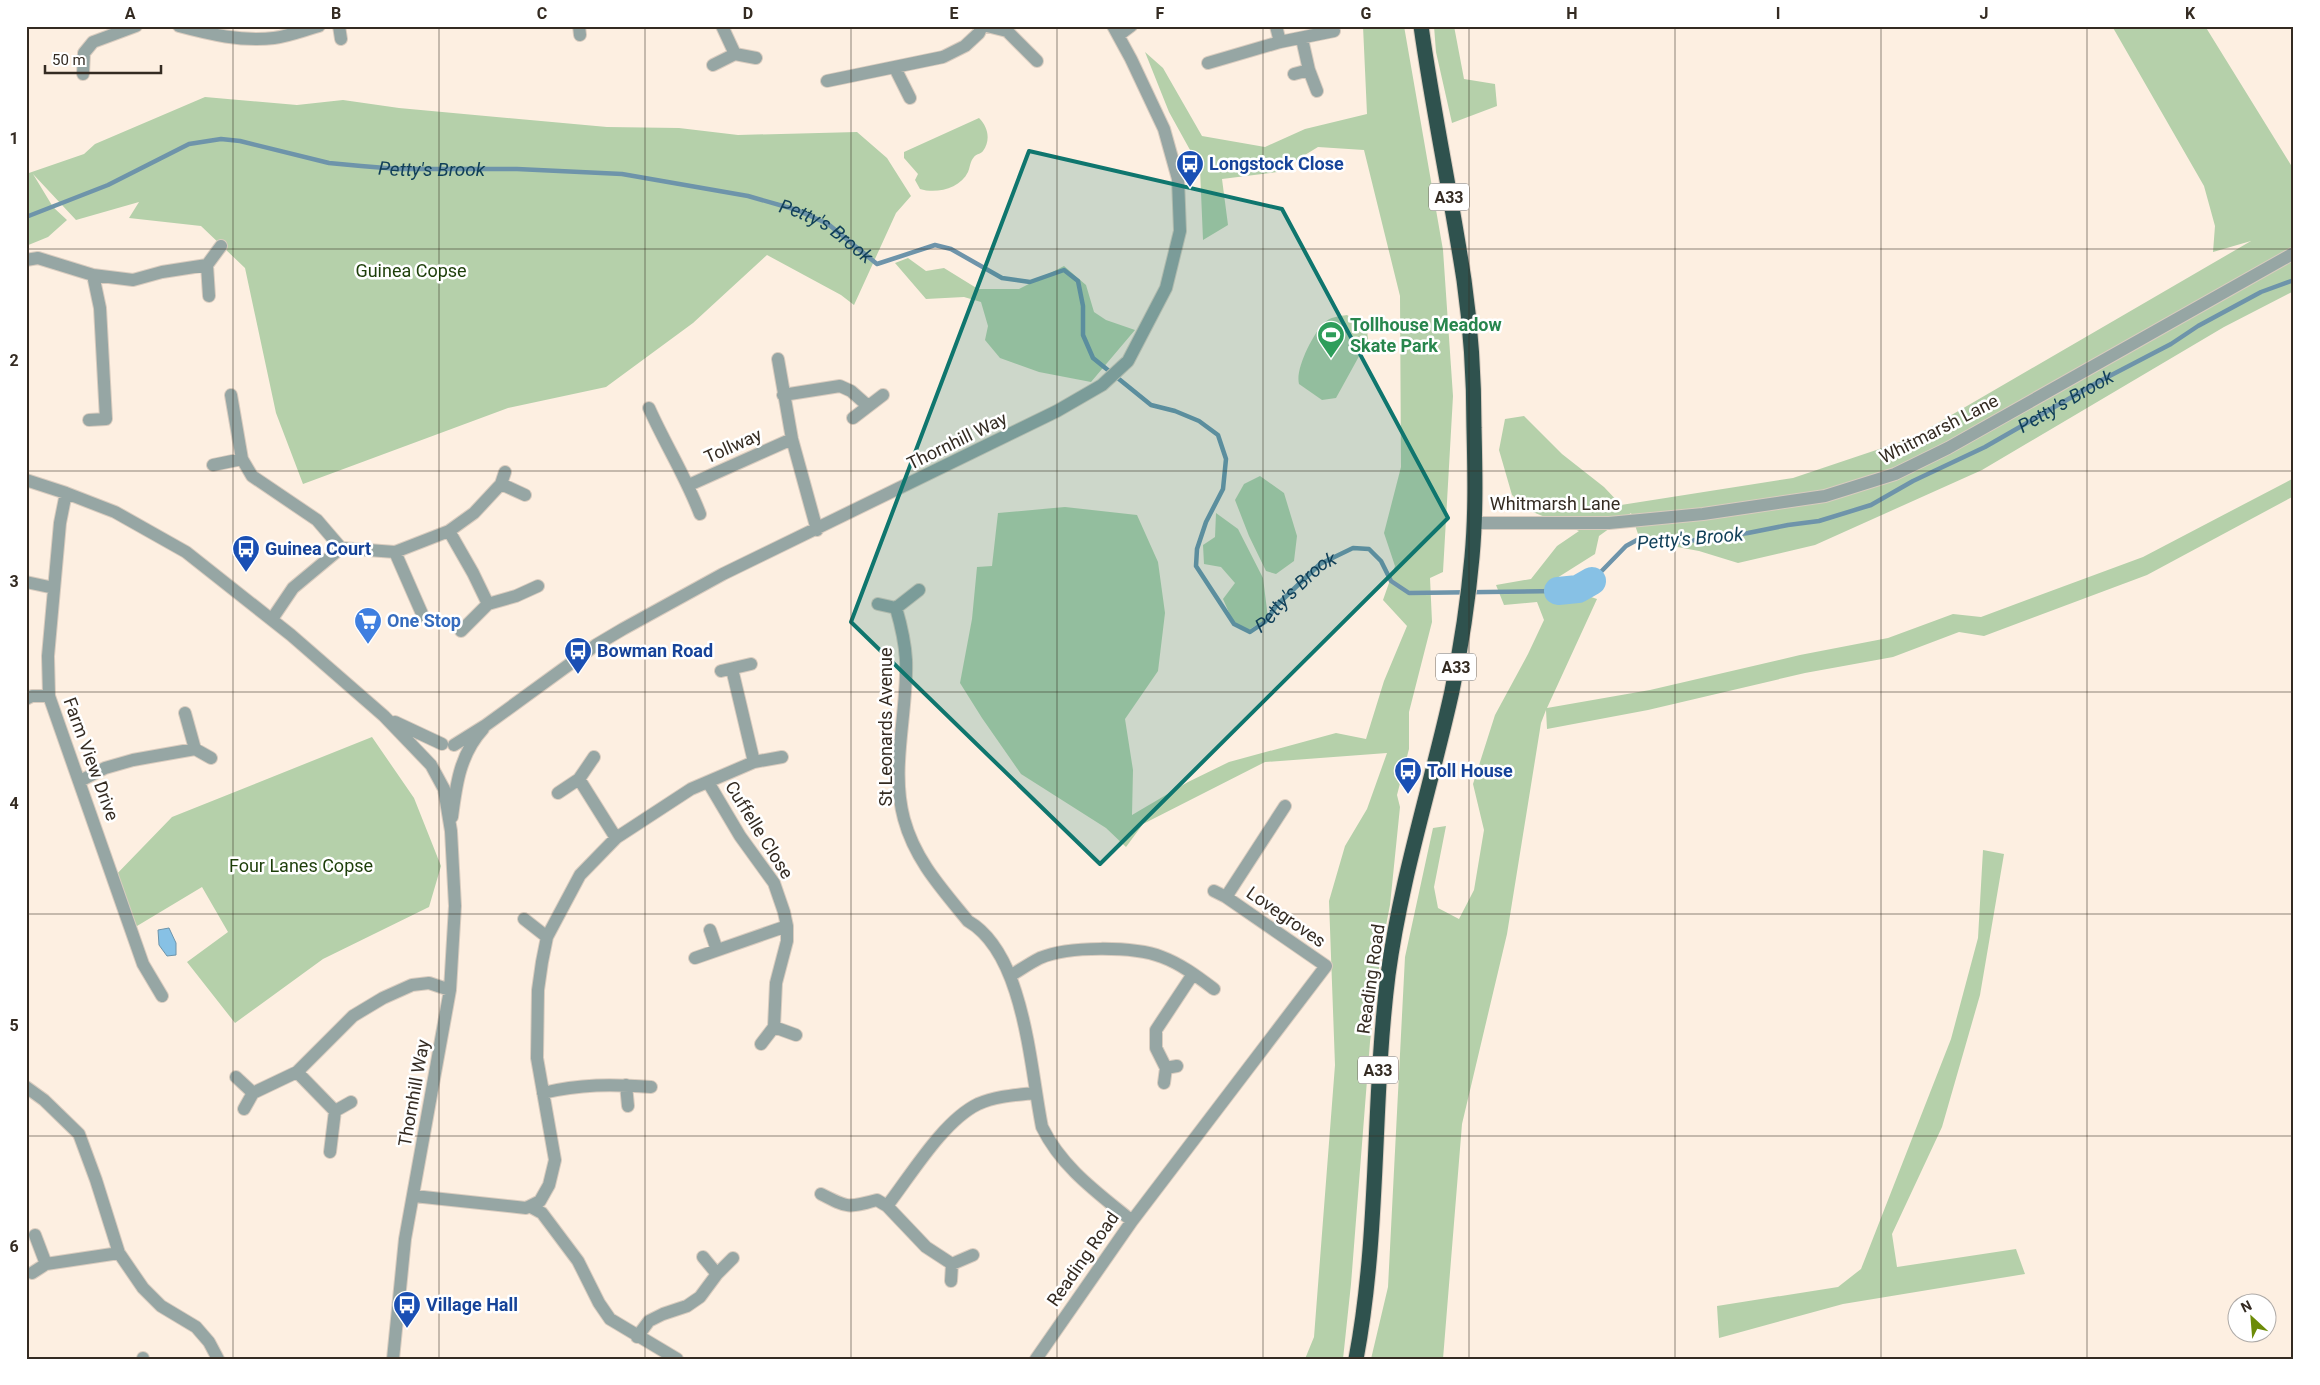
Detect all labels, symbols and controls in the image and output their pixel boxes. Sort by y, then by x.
text: A [125,4,136,23]
text: B [331,4,341,23]
text: C [537,4,547,23]
text: D [743,4,753,23]
text: E [950,4,959,23]
text: F [1156,4,1165,23]
text: G [1361,4,1372,23]
text: H [1566,4,1578,23]
text: I [1776,4,1780,23]
text: J [1980,4,1988,23]
text: K [2185,4,2196,23]
scale bar [45,42,161,74]
text: 50 m [52,51,86,69]
text: 1 [9,129,19,148]
bus stop icon: Longstock Close [1175,149,1205,188]
place label: Longstock Close [1209,153,1344,174]
water label: Petty's Brook [377,156,486,181]
road number: A33 [1429,183,1469,210]
water label: Petty's Brook [777,195,878,269]
park label: Guinea Copse [355,260,467,281]
place label: Tollhouse Meadow Skate Park [1350,314,1502,356]
sports icon: Tollhouse Meadow Skate Park [1316,320,1346,359]
text: 2 [9,351,19,370]
water label: Petty's Brook [2013,365,2118,438]
street label: Whitmarsh Lane [1876,390,2002,468]
street label: Thornhill Way [903,407,1010,474]
street label: Tollway [701,423,765,467]
street label: Whitmarsh Lane [1490,493,1620,514]
water label: Petty's Brook [1636,522,1745,555]
bus stop icon: Guinea Court [231,534,261,573]
place label: Guinea Court [265,538,371,559]
water label: Petty's Brook [1250,547,1341,638]
text: 3 [9,572,19,591]
supermarket icon: One Stop [353,606,383,645]
place label: One Stop [387,610,461,631]
bus stop icon: Bowman Road [563,636,593,675]
place label: Bowman Road [597,640,713,661]
street label: St Leonards Avenue [875,648,896,806]
road number: A33 [1436,654,1476,680]
street label: Farm View Drive [59,694,124,823]
bus stop icon: Toll House [1393,756,1423,795]
place label: Toll House [1427,760,1513,781]
street label: Cuffelle Close [721,777,798,883]
text: 4 [9,794,19,813]
park label: Four Lanes Copse [229,855,373,876]
street label: Lovegroves [1243,882,1330,951]
street label: Reading Road [1352,923,1389,1035]
text: 5 [9,1016,19,1035]
street label: Thornhill Way [394,1037,433,1148]
road number: A33 [1358,1056,1398,1084]
street label: Reading Road [1042,1207,1123,1310]
text: 6 [9,1237,19,1256]
bus stop icon: Village Hall [392,1290,422,1329]
north arrow [2228,1292,2278,1342]
place label: Village Hall [426,1294,518,1315]
text: N [2238,1297,2254,1316]

